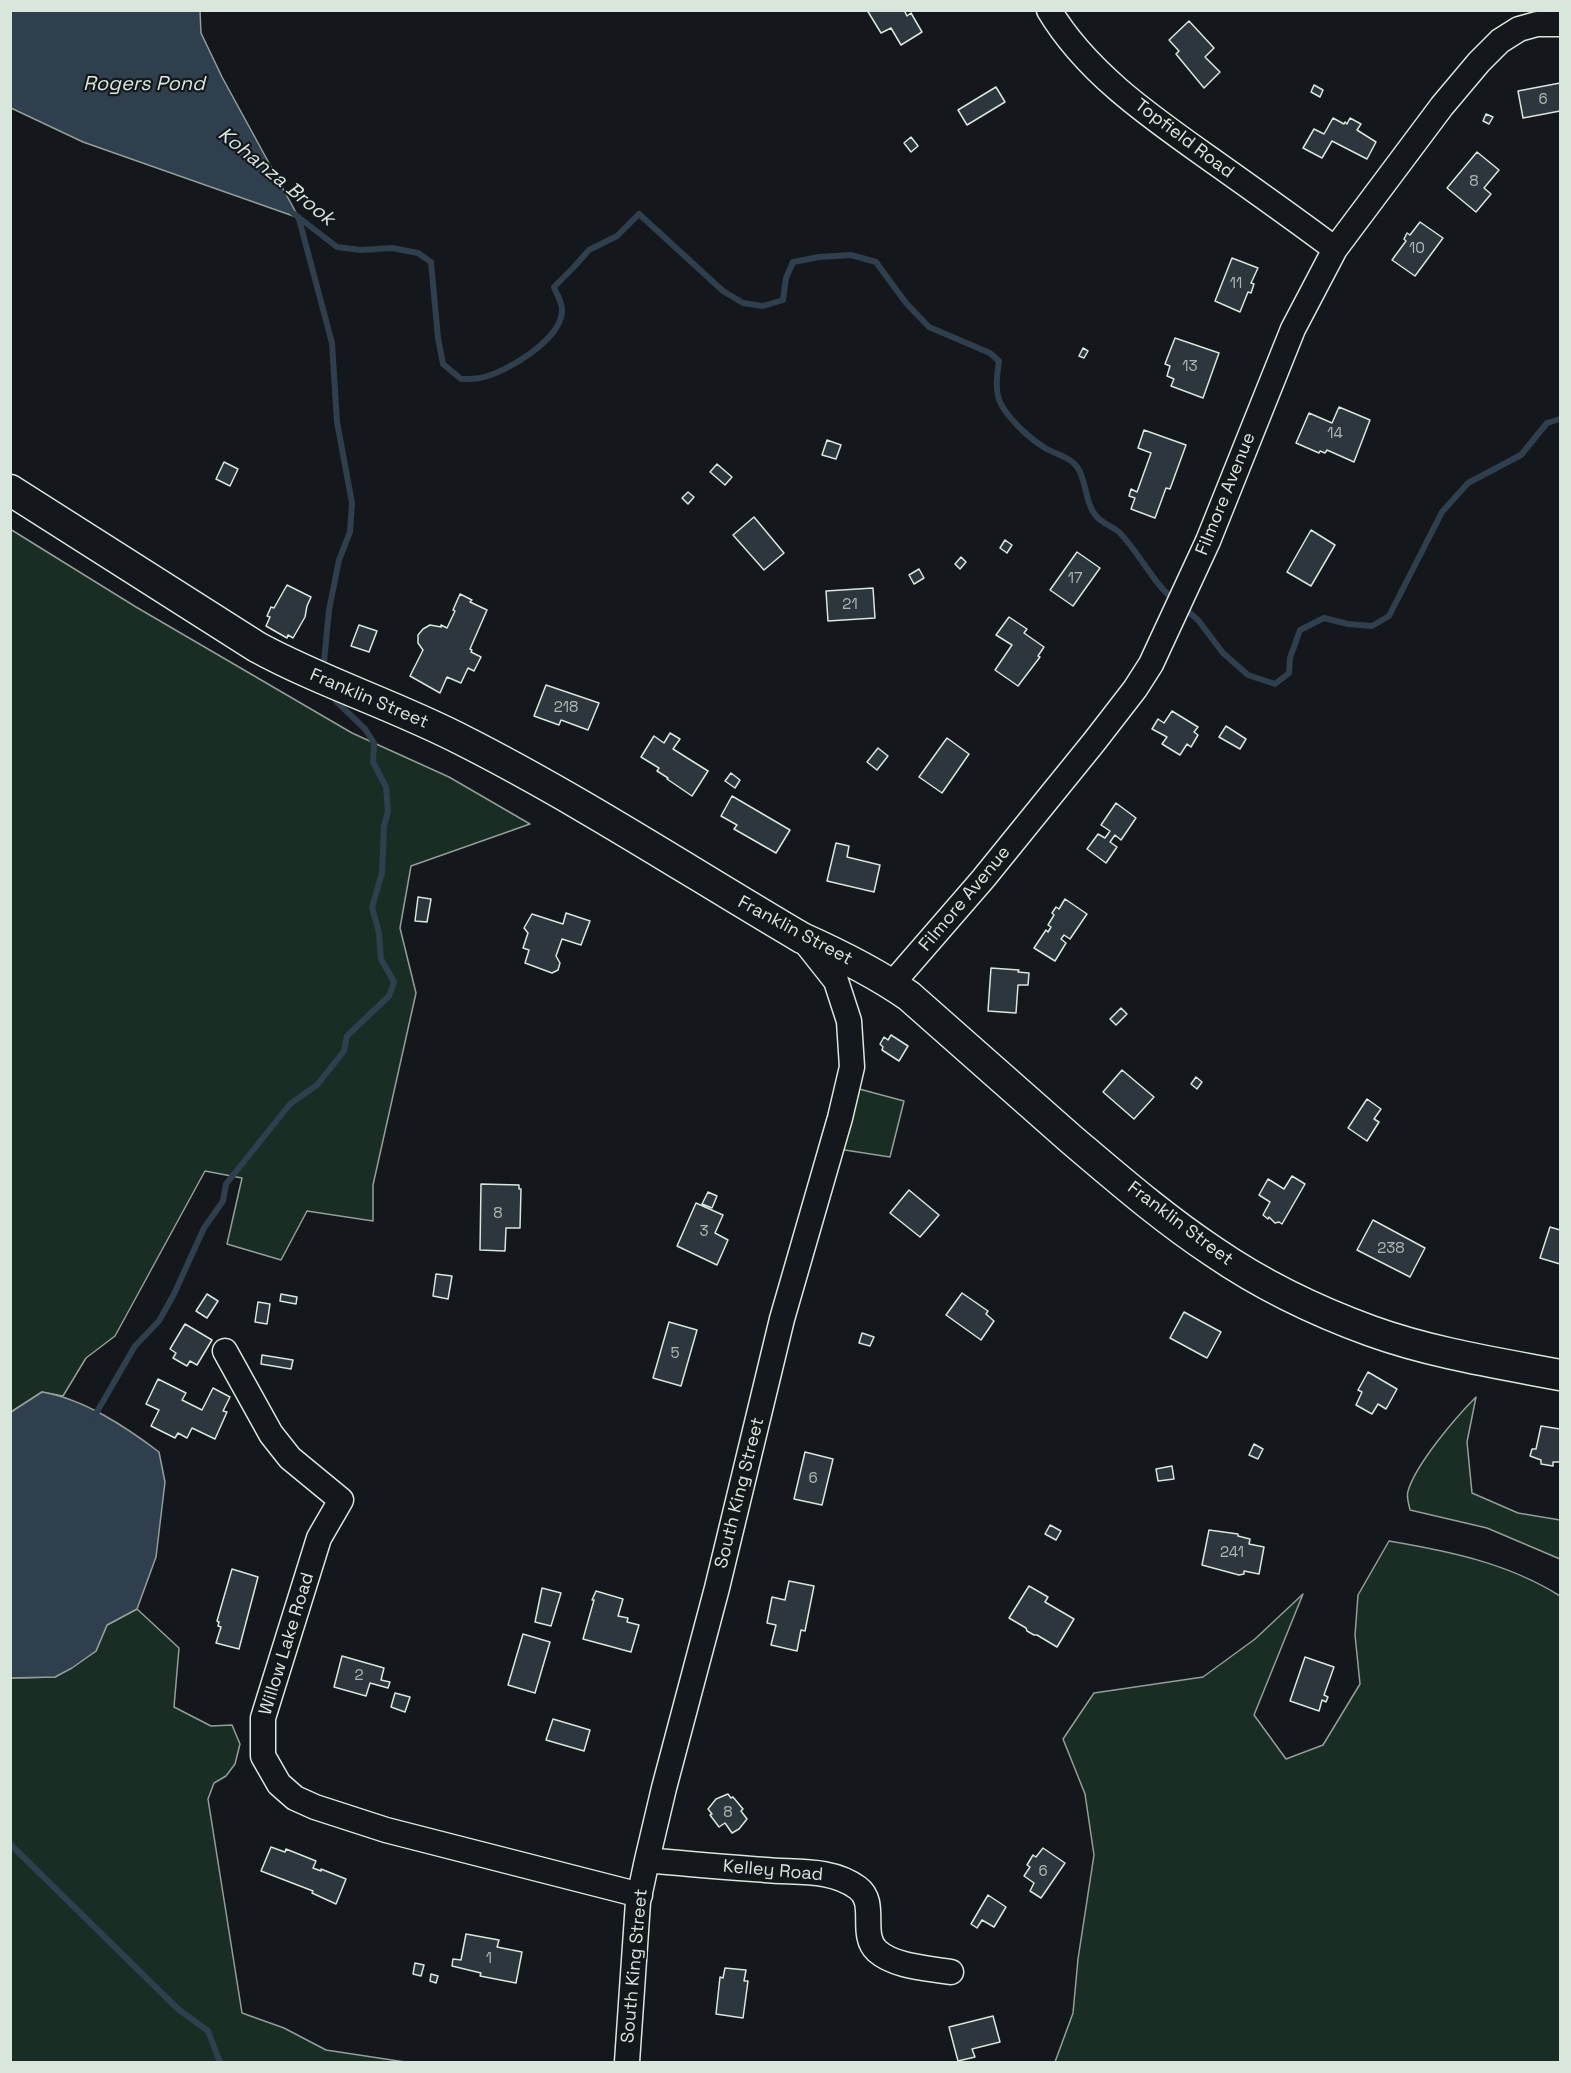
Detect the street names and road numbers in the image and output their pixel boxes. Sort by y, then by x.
street label: Topfield Road [1130,95,1238,183]
street label: Filmore Avenue [1192,429,1260,559]
street label: Franklin Street [306,664,432,734]
street label: Filmore Avenue [915,842,1015,956]
street label: Franklin Street [734,892,856,970]
street label: Franklin Street [1123,1177,1237,1271]
street label: South King Street [711,1415,769,1571]
street label: Willow Lake Road [255,1570,319,1718]
street label: Kelley Road [722,1856,824,1886]
street label: South King Street [617,1888,653,2044]

